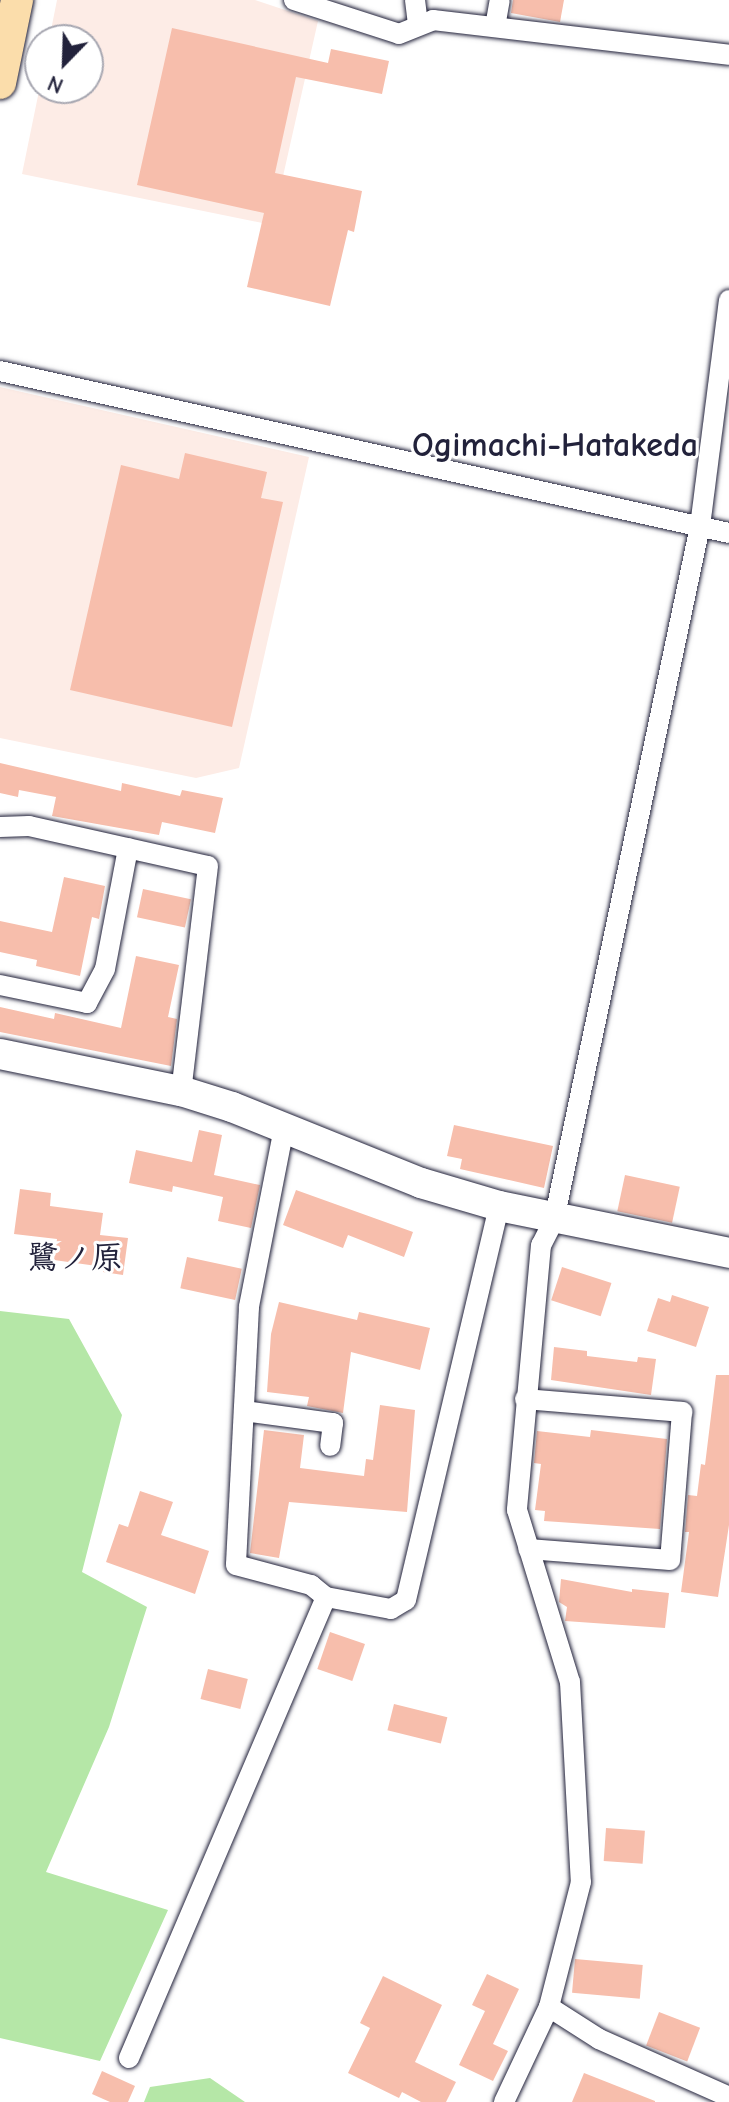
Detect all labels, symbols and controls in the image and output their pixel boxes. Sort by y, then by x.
north arrow [24,24,104,104]
text: N [44,69,67,99]
district label: Ogimachi-Hatakeda [412,426,698,466]
district label: 鷺ノ原 [27,1239,123,1277]

